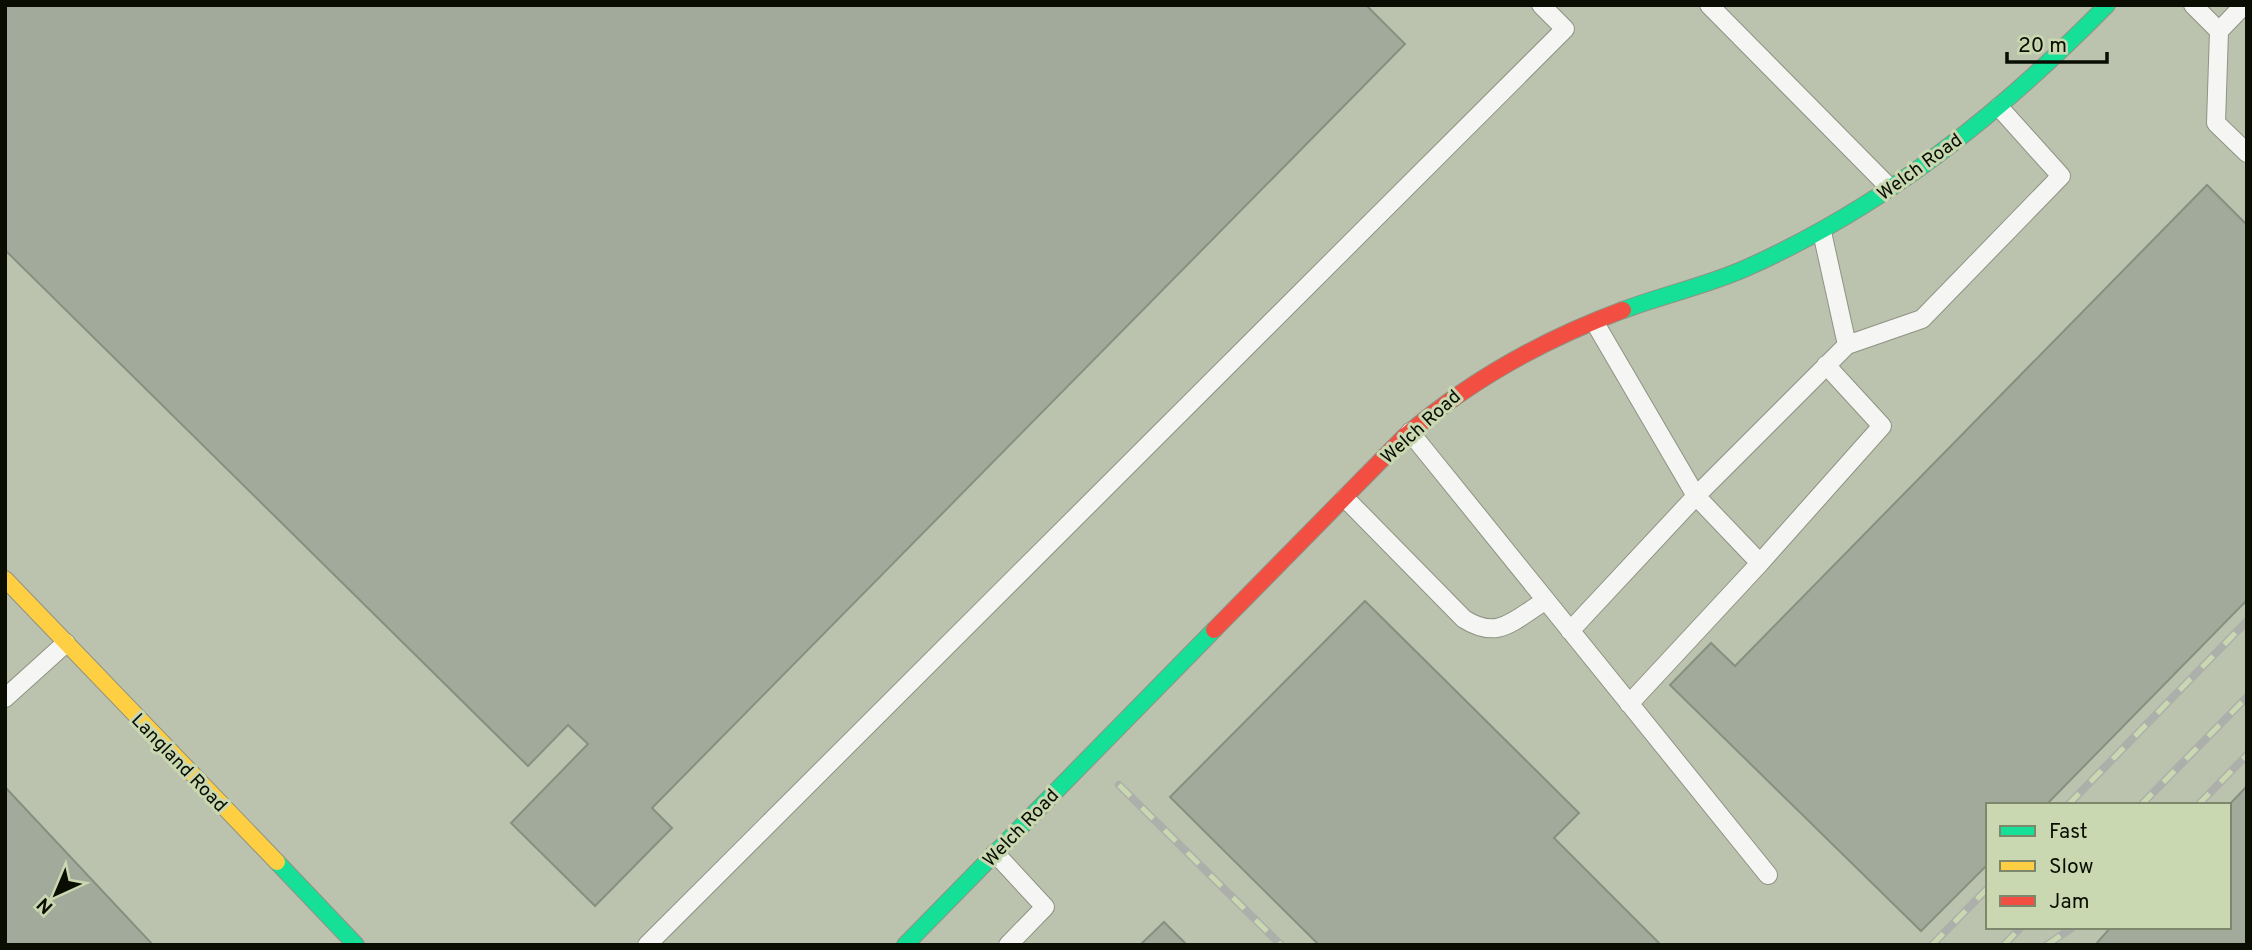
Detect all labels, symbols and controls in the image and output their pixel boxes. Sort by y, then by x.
scale bar [2007,21,2107,65]
text: 20 m [2018,33,2067,60]
street label: Welch Road [1873,129,1967,207]
street label: Welch Road [1376,385,1466,470]
street label: Langland Road [126,709,232,818]
street label: Welch Road [978,784,1065,872]
legend [1986,803,2231,929]
text: Fast [2049,819,2088,846]
text: Slow [2049,854,2094,881]
north arrow [21,859,91,929]
text: Jam [2049,889,2090,916]
text: N [32,891,59,918]

